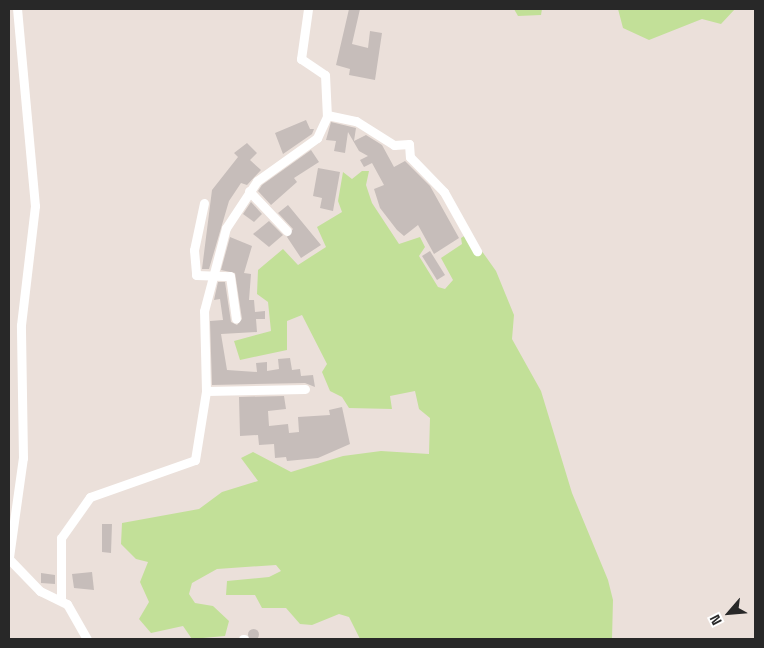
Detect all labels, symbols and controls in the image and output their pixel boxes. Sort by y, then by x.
north arrow [704,588,754,638]
text: N [705,612,726,628]

